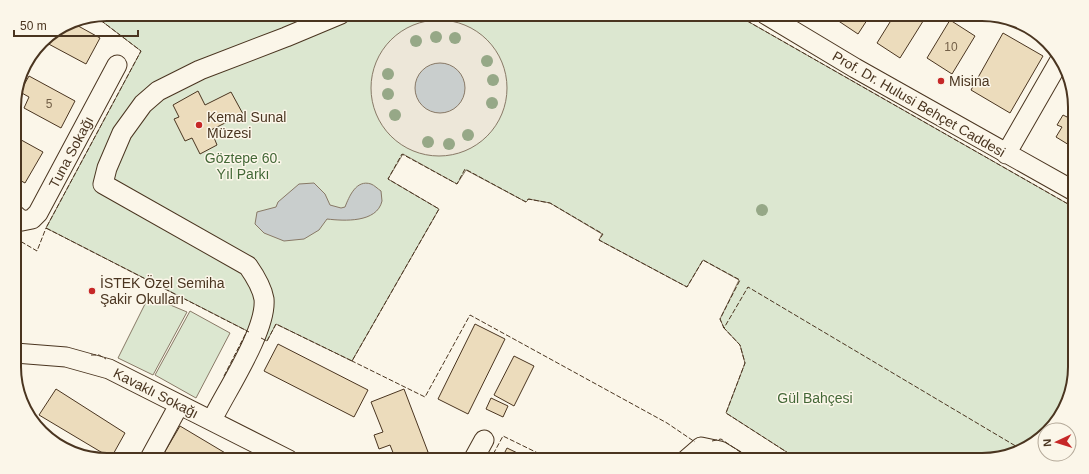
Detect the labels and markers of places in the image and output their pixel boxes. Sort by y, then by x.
place label: Misina [949,73,990,89]
marker: Misina [936,76,946,86]
place label: Kemal Sunal Müzesi [207,109,286,141]
marker: Kemal Sunal Müzesi [194,120,204,130]
place label: İSTEK Özel Semiha Şakir Okulları [100,274,225,307]
marker: İSTEK Özel Semiha Şakir Okulları [87,286,97,296]

